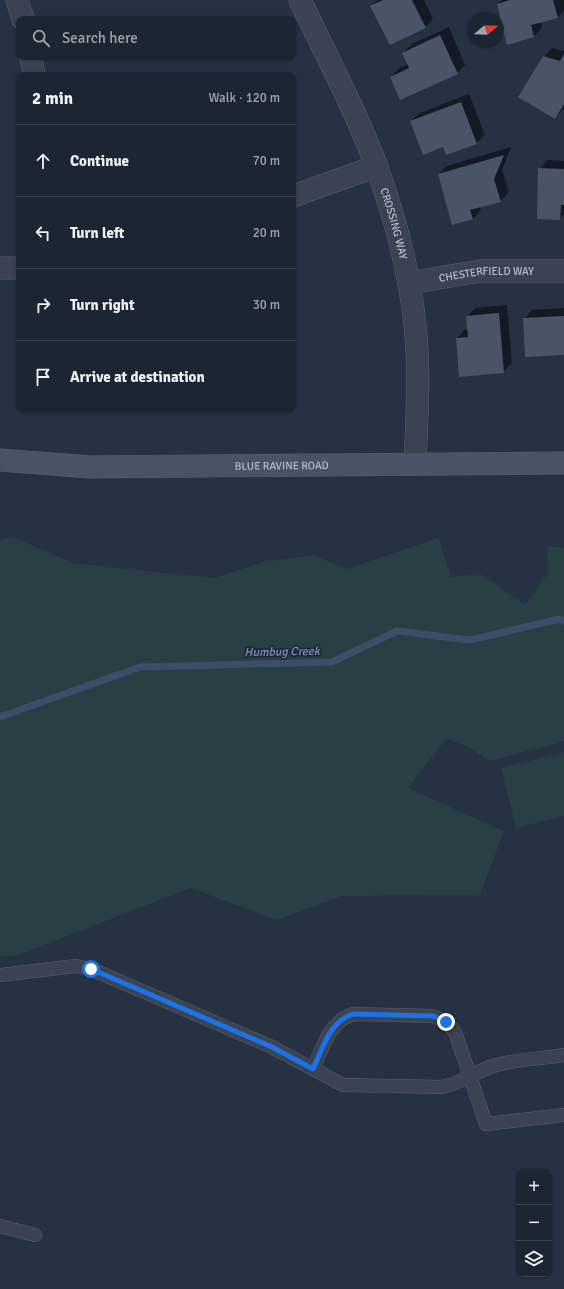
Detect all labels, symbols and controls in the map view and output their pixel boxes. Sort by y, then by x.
north arrow [468,12,504,48]
search box [16,16,296,60]
icon: search [30,27,52,49]
text: Search here [62,29,138,47]
text: 2 min [32,88,73,109]
text: Walk · 120 m [209,90,280,106]
icon: ahead [32,150,54,172]
text: Continue [70,152,129,170]
text: 70 m [253,153,280,169]
street label: CROSSING WAY [378,186,410,261]
icon: left [32,222,54,244]
text: Turn left [70,224,124,242]
text: 20 m [253,225,280,241]
street label: CHESTERFIELD WAY [438,264,534,284]
icon: right [32,294,54,316]
text: Turn right [70,296,135,314]
text: 30 m [253,297,280,313]
icon: arrive [32,366,54,388]
text: Arrive at destination [70,368,205,386]
street label: BLUE RAVINE ROAD [235,458,329,472]
water label: Humbug Creek [244,644,321,660]
route start [82,960,100,978]
route end [437,1013,455,1031]
map controls [516,1169,552,1277]
button: + [516,1169,552,1205]
button: − [516,1205,552,1241]
button: layers [516,1241,552,1277]

